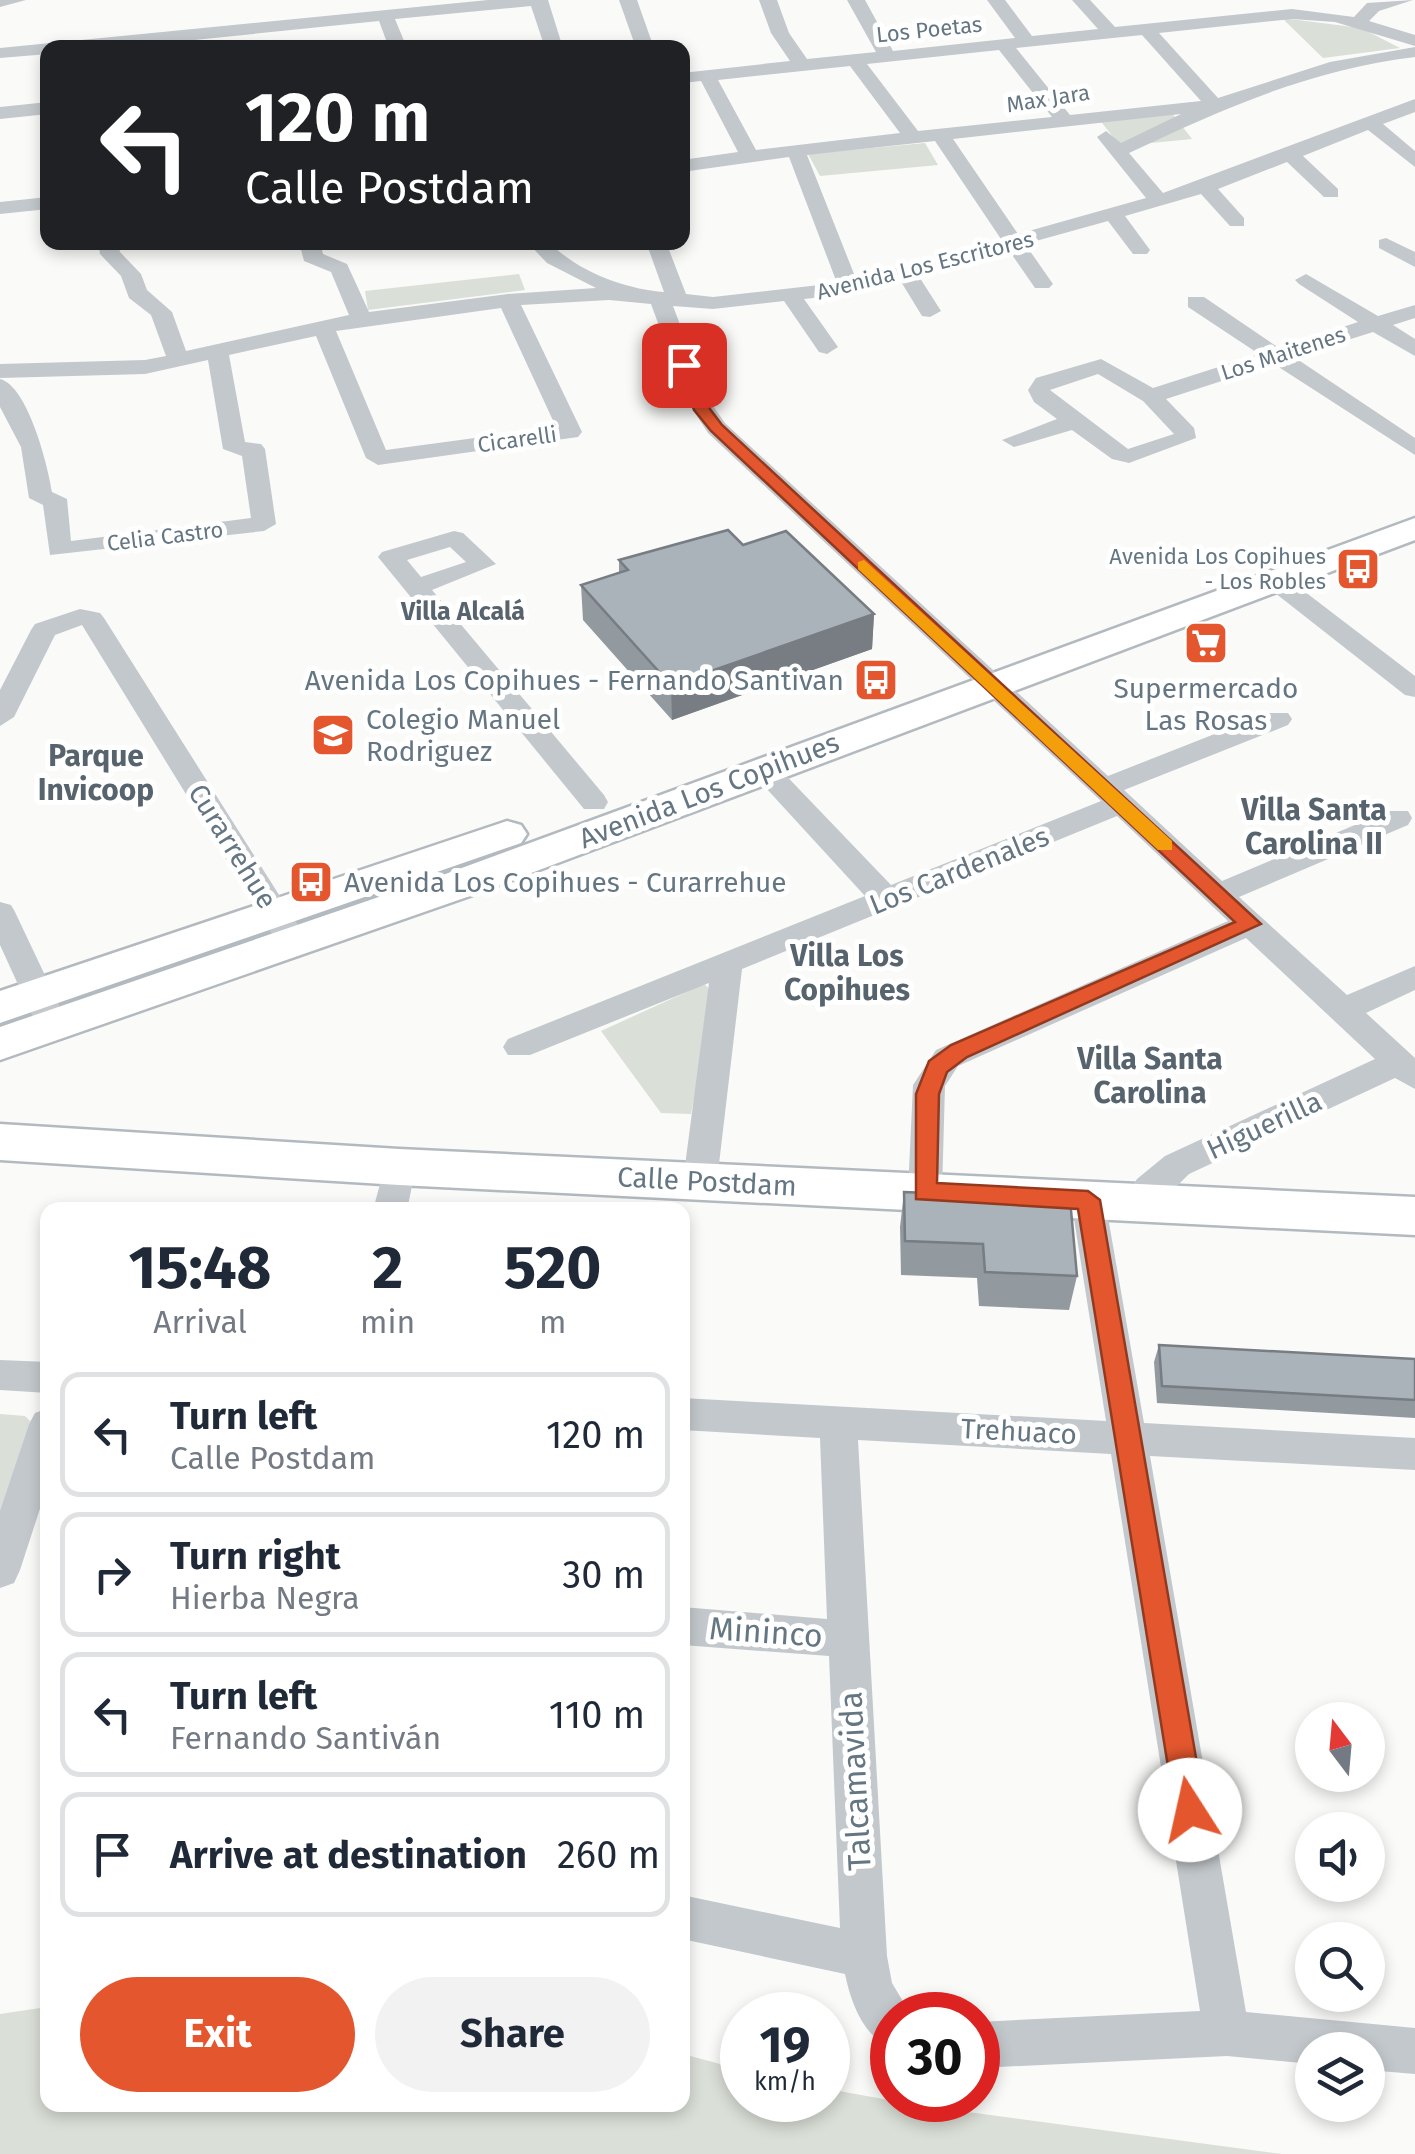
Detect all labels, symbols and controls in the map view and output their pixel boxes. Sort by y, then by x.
street label: Los Poetas [875,11,983,48]
text: 120 m [245,76,430,160]
street label: Max Jara [1005,79,1092,118]
icon: left [80,80,210,210]
text: Calle Postdam [245,161,534,215]
street label: Avenida Los Escritores [814,225,1036,305]
street label: Los Maitenes [1217,321,1349,386]
pin [642,323,727,408]
icon: arrive [657,338,712,393]
street label: Cicarelli [476,421,558,458]
street label: Celia Castro [105,516,225,557]
place label: Avenida Los Copihues - Los Robles [1109,543,1326,595]
bus stop icon: Avenida Los Copihues - Los Robles [1335,546,1381,592]
district label: Villa Alcalá [400,597,525,627]
supermarket icon: Supermercado Las Rosas [1183,620,1229,666]
bus stop icon: Avenida Los Copihues - Fernando Santivan [853,657,899,703]
place label: Avenida Los Copihues - Fernando Santivan [305,664,844,697]
place label: Supermercado Las Rosas [1114,672,1298,737]
place label: Colegio Manuel Rodriguez [366,703,560,768]
school or university icon: Colegio Manuel Rodriguez [310,712,356,758]
street label: Avenida Los Copihues [575,726,844,855]
district label: Parque Invicoop [38,738,154,808]
street label: Curarrehue [181,778,284,915]
district label: Villa Santa Carolina II [1240,792,1387,862]
street label: Los Cardenales [865,819,1054,921]
bus stop icon: Avenida Los Copihues - Curarrehue [288,859,334,905]
place label: Avenida Los Copihues - Curarrehue [344,866,787,899]
district label: Villa Los Copihues [784,938,910,1008]
district label: Villa Santa Carolina [1076,1041,1223,1111]
street label: Higuerilla [1202,1085,1327,1166]
street label: Calle Postdam [616,1160,798,1203]
text: 15:48 [129,1232,271,1304]
text: 2 [372,1232,403,1304]
text: 520 [504,1232,601,1304]
text: Arrival [153,1303,247,1341]
text: min [360,1303,415,1341]
text: m [539,1303,566,1341]
text: Turn left [170,1393,317,1439]
icon: left [85,1407,140,1462]
text: 120 m [546,1412,645,1458]
street label: Trehuaco [960,1412,1078,1451]
text: Calle Postdam [170,1439,376,1477]
text: Turn right [170,1533,340,1579]
icon: right [85,1547,140,1602]
text: 30 m [562,1552,645,1598]
text: Hierba Negra [170,1579,360,1617]
street label: Mininco [708,1609,824,1655]
text: Turn left [170,1673,317,1719]
icon: left [85,1687,140,1742]
street label: Talcamavida [831,1690,879,1872]
text: 110 m [549,1692,645,1738]
north arrow [1295,1702,1385,1792]
map controls [1295,1702,1385,2122]
text: Fernando Santiván [170,1719,441,1757]
position arrow [1138,1758,1242,1862]
button: sound [1295,1812,1385,1902]
icon: arrive [85,1827,140,1882]
text: Arrive at destination [170,1832,527,1878]
text: 260 m [557,1832,660,1878]
button: search [1295,1922,1385,2012]
button: Exit [80,1977,355,2092]
button: Share [375,1977,650,2092]
speed limit sign: 30 [870,1992,1000,2122]
text: 19 [759,2015,811,2075]
button: layers [1295,2032,1385,2122]
text: km/h [754,2067,816,2097]

